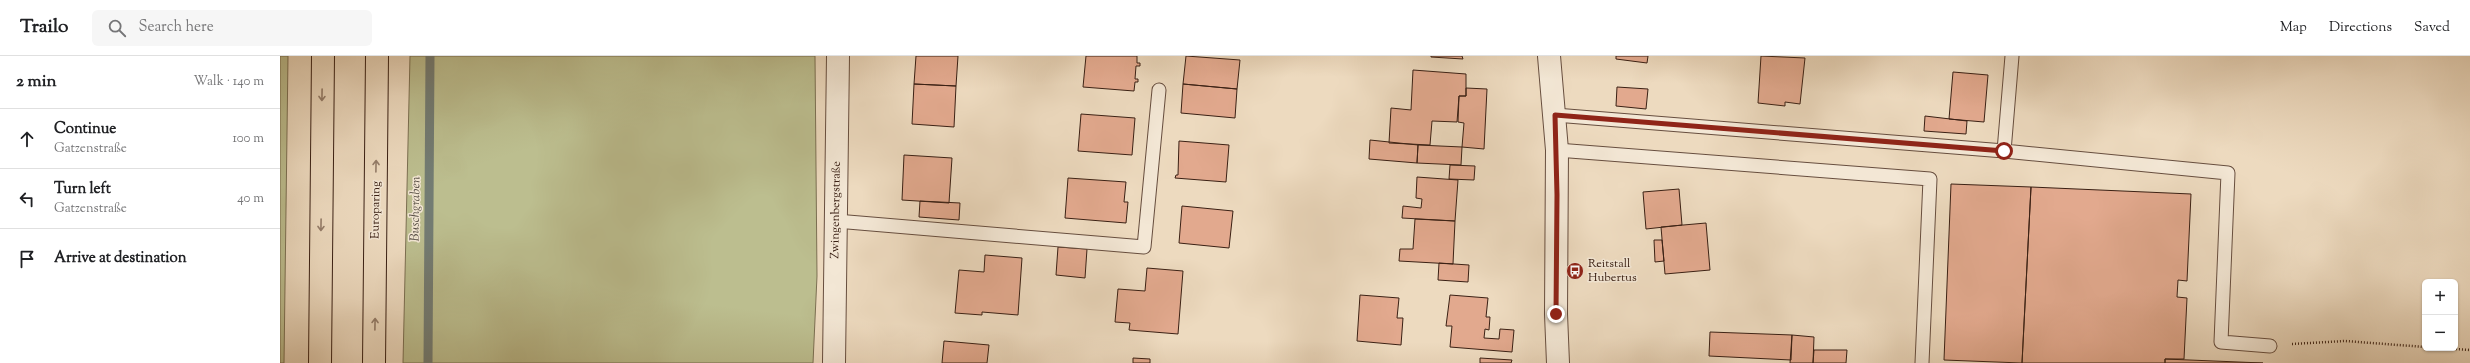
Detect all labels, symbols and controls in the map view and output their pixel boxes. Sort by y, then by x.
search box [92,10,372,46]
text: Trailo [20,14,68,41]
icon: search [106,17,128,39]
text: Search here [138,17,214,38]
text: Map [2280,18,2307,38]
text: Directions [2329,18,2392,38]
text: Saved [2414,18,2450,38]
text: 2 min [16,70,57,94]
text: Walk · 140 m [193,73,264,91]
one-way arrow [318,88,326,101]
text: Continue [54,119,116,140]
icon: ahead [16,128,38,150]
text: 100 m [232,130,264,148]
text: Gatzenstraße [54,140,127,158]
route start [1995,142,2013,160]
one-way arrow [372,160,380,173]
street label: Zwingenbergstraße [826,161,846,259]
water label: Buschgraben [406,176,426,242]
text: Turn left [54,179,111,200]
street label: Europaring [366,181,386,239]
icon: left [16,188,38,210]
text: 40 m [237,190,264,208]
text: Gatzenstraße [54,200,127,218]
one-way arrow [317,218,325,231]
icon: arrive [16,248,38,270]
text: Arrive at destination [54,248,187,269]
place label: Reitstall Hubertus [1588,255,1637,287]
bus stop icon: Reitstall Hubertus [1565,261,1585,281]
map controls [2422,279,2458,351]
button: + [2422,279,2458,315]
route end [1547,305,1565,323]
button: − [2422,315,2458,351]
one-way arrow [371,318,378,331]

